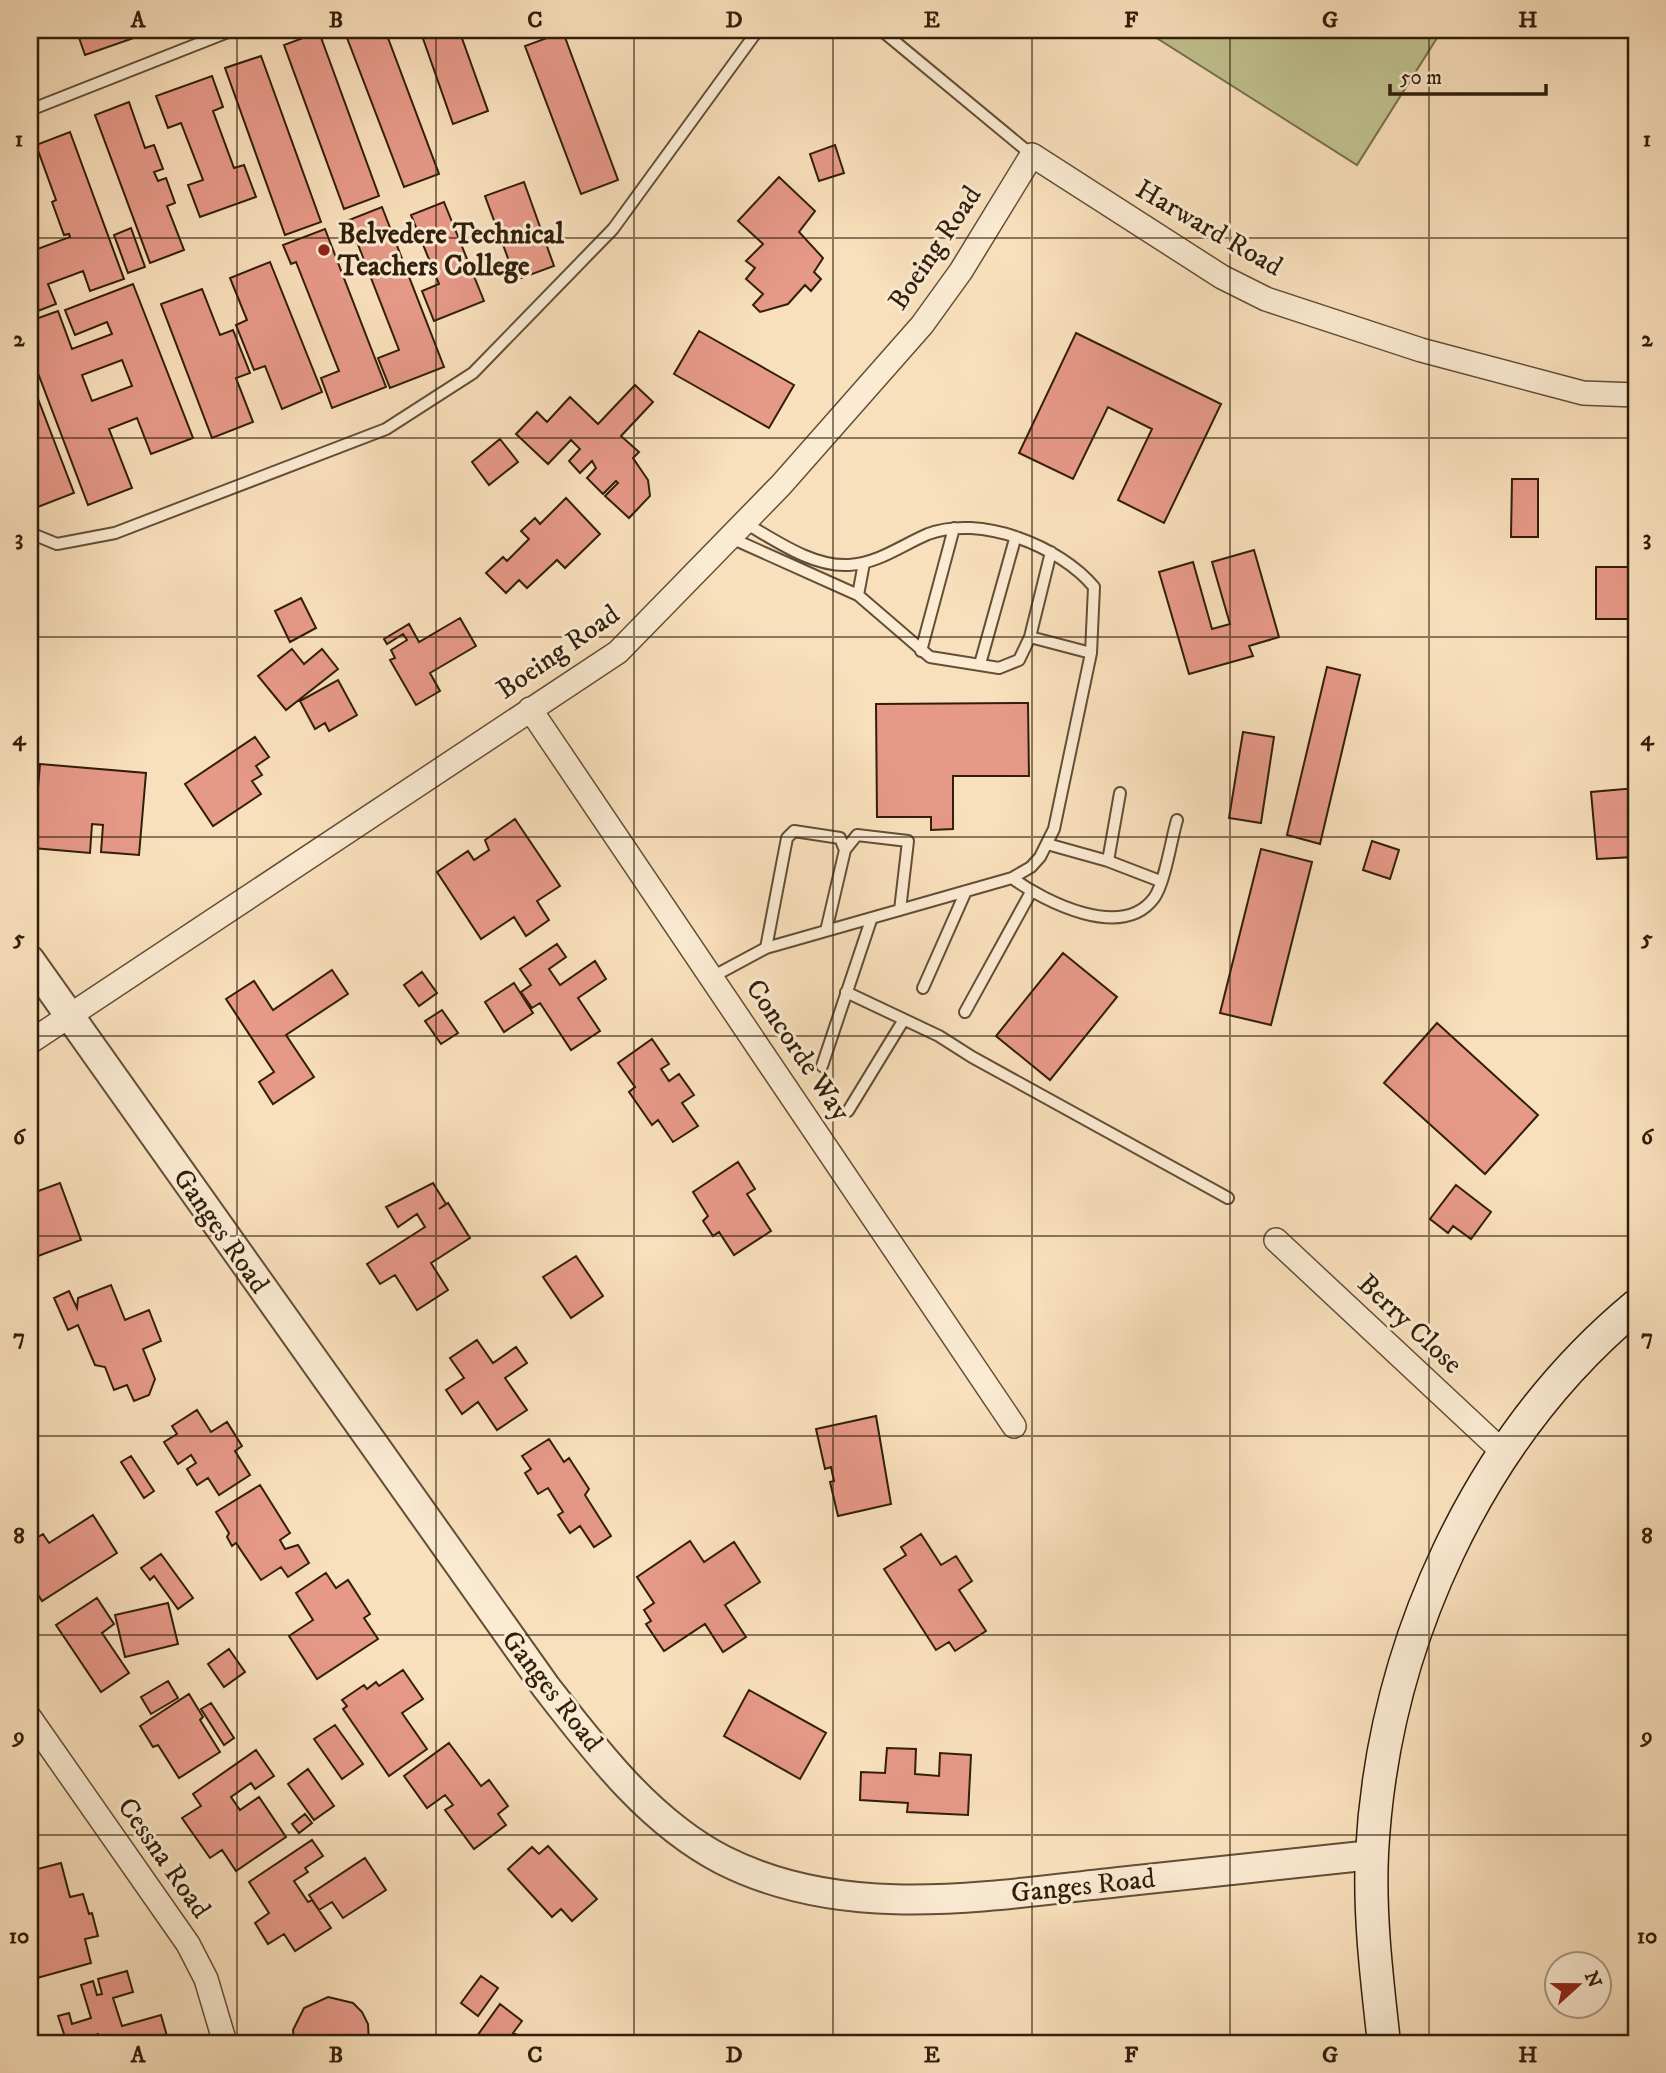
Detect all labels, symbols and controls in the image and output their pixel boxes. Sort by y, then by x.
text: A [130,6,147,35]
text: B [329,6,343,35]
text: C [527,6,543,35]
text: D [725,6,743,35]
text: E [924,6,940,35]
text: F [1124,6,1139,35]
text: G [1322,6,1338,35]
text: H [1518,6,1538,35]
scale bar [1390,52,1545,96]
text: 50 m [1400,65,1442,91]
text: 1 [15,125,23,154]
text: 1 [1643,125,1651,154]
street label: Harward Road [1129,172,1289,284]
street label: Boeing Road [881,179,989,317]
place label: Belvedere Technical Teachers College [337,217,564,284]
marker: Belvedere Technical Teachers College [316,242,332,258]
text: 2 [13,325,25,354]
text: 2 [1641,325,1653,354]
text: 3 [15,524,23,553]
text: 3 [1643,524,1651,553]
street label: Boeing Road [490,597,626,707]
text: 4 [12,724,27,753]
text: 4 [1640,724,1655,753]
text: 5 [12,924,25,953]
text: 5 [1640,924,1653,953]
street label: Concorde Way [738,973,859,1128]
text: 6 [13,1123,27,1152]
text: 6 [1641,1123,1655,1152]
street label: Ganges Road [165,1162,277,1300]
street label: Berry Close [1350,1267,1470,1381]
text: 7 [13,1323,25,1352]
text: 7 [1641,1323,1653,1352]
text: 8 [13,1522,25,1551]
text: 8 [1641,1522,1653,1551]
street label: Ganges Road [494,1623,610,1759]
text: 9 [11,1722,25,1751]
text: 9 [1639,1722,1653,1751]
street label: Cessna Road [110,1791,218,1925]
street label: Ganges Road [1009,1861,1157,1911]
text: 10 [9,1922,29,1951]
text: 10 [1637,1922,1657,1951]
north arrow [1544,1951,1614,2021]
text: N [1579,1968,1606,1991]
text: A [130,2041,147,2070]
text: B [329,2041,343,2070]
text: C [527,2041,543,2070]
text: D [725,2041,743,2070]
text: E [924,2041,940,2070]
text: F [1124,2041,1139,2070]
text: G [1322,2041,1338,2070]
text: H [1518,2041,1538,2070]

